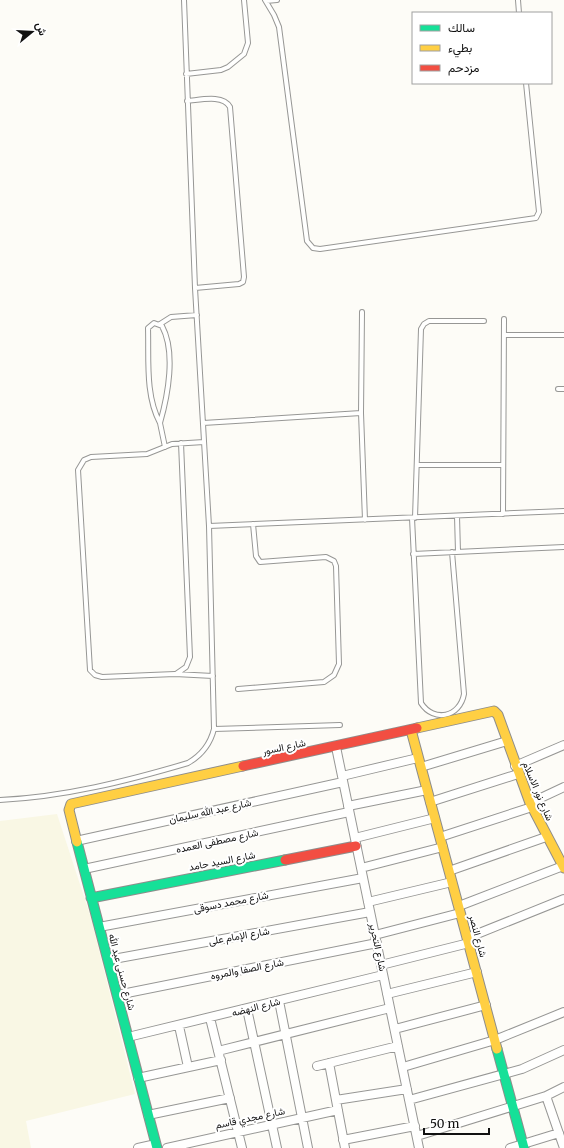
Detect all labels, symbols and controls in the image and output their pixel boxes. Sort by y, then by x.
north arrow [12,12,52,52]
legend [412,12,552,84]
text: ش [33,20,50,37]
text: سالك [448,20,475,35]
text: بطيء [448,40,472,58]
text: مزدحم [448,60,479,76]
street label: شارع السور [260,736,307,758]
street label: شارع نور الاسلام [520,759,556,823]
street label: شارع عبد الله سليمان [168,796,252,826]
street label: شارع مصطفى العمده [175,826,259,856]
street label: شارع السيد حامد [188,848,256,874]
street label: شارع محمد دسوقى [192,888,270,916]
street label: شارع النصر [466,912,490,959]
street label: شارع التحرير [366,921,390,973]
street label: شارع الإمام على [208,924,271,948]
street label: شارع حسنى عبد الله [106,932,139,1012]
street label: شارع الصفا والمروه [209,955,285,982]
street label: شارع النهضه [230,995,282,1019]
street label: شارع مجدي قاسم [214,1104,286,1134]
scale bar [424,1110,489,1136]
text: 50 m [430,1116,459,1131]

